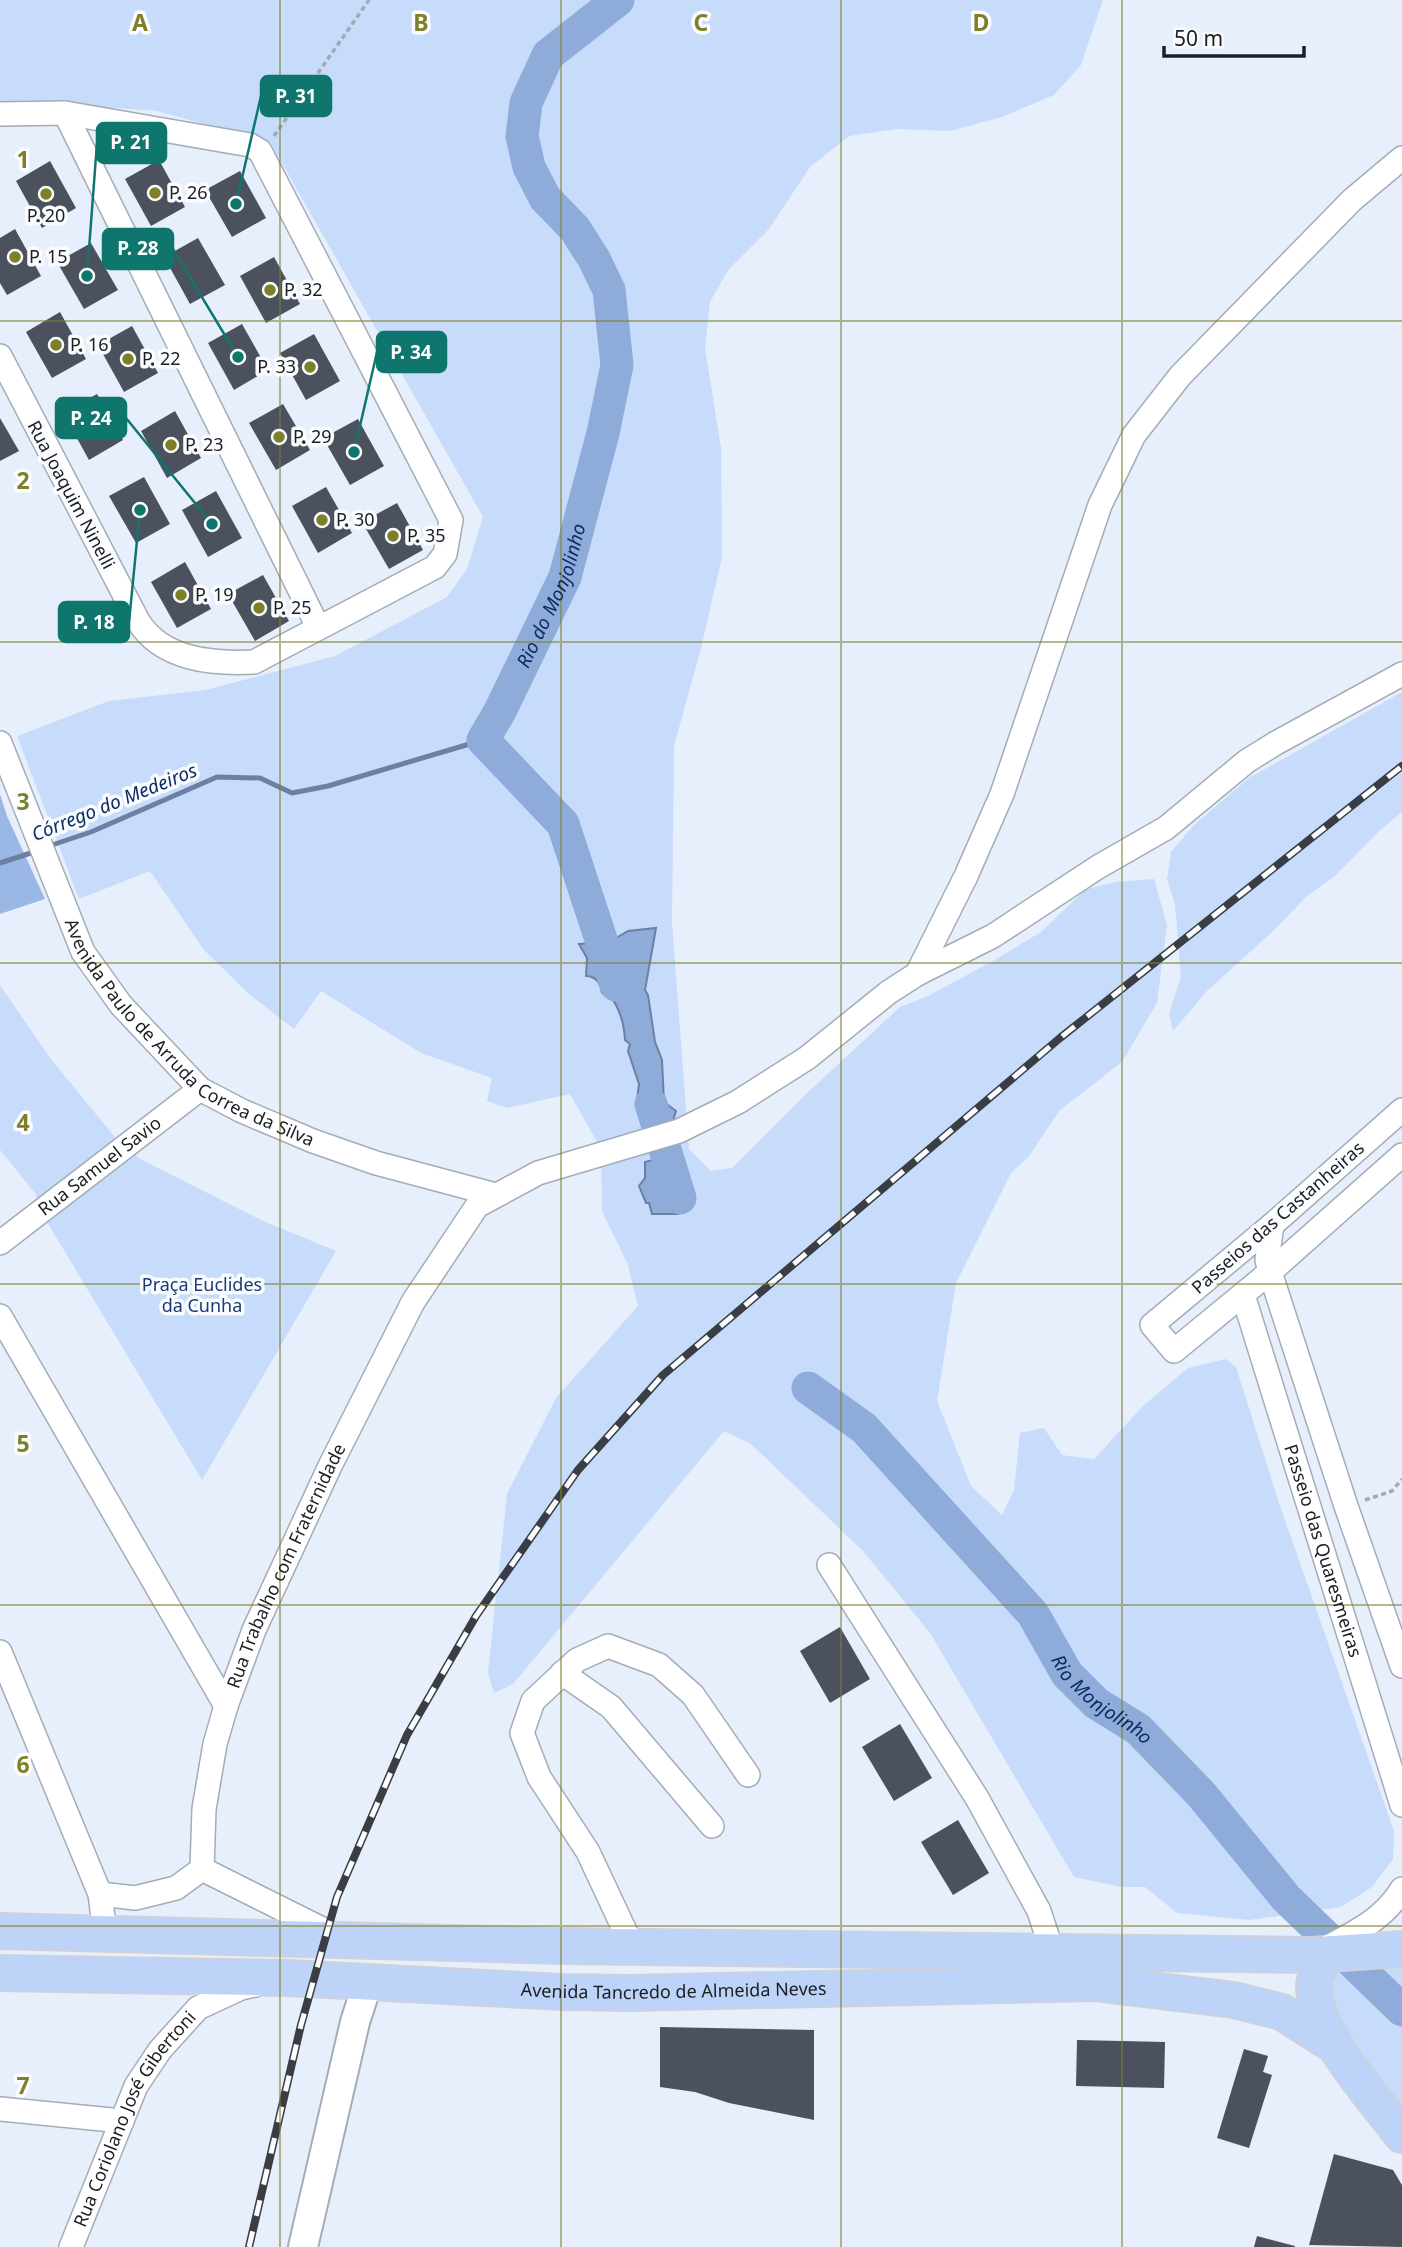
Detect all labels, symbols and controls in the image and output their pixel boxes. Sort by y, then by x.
text: A [132,6,148,38]
text: B [413,6,429,38]
text: C [694,6,709,38]
text: D [973,6,989,38]
scale bar [1164,14,1304,58]
text: 50 m [1174,24,1223,52]
callout: P. 31 [261,76,331,116]
text: P. 31 [275,83,317,109]
callout: P. 21 [97,123,166,163]
text: P. 21 [110,129,152,155]
text: 1 [16,143,30,175]
place label: P. 26 [169,180,208,204]
marker: P. 26 [147,185,163,201]
marker: P. 20 [38,186,54,202]
place label: P. 20 [27,203,65,227]
callout: P. 28 [103,229,173,269]
text: P. 28 [117,235,159,261]
place label: P. 15 [29,244,68,268]
marker: P. 15 [7,249,23,265]
place label: P. 32 [284,277,323,301]
marker: P. 32 [262,282,278,298]
place label: P. 16 [70,332,109,356]
callout: P. 34 [377,332,446,372]
marker: P. 16 [48,337,64,353]
text: P. 34 [390,339,432,365]
place label: P. 22 [142,346,181,370]
marker: P. 22 [120,351,136,367]
place label: P. 33 [257,354,296,378]
marker: P. 33 [302,359,318,375]
callout: P. 24 [56,398,126,438]
text: P. 24 [70,405,112,431]
street label: Rua Joaquim Ninelli [23,416,121,573]
place label: P. 29 [293,424,332,448]
marker: P. 29 [271,429,287,445]
place label: P. 23 [185,432,224,456]
marker: P. 23 [163,437,179,453]
text: 2 [16,464,30,496]
place label: P. 30 [336,507,375,531]
marker: P. 30 [314,512,330,528]
water label: Rio do Monjolinho [510,521,592,672]
place label: P. 35 [407,523,446,547]
marker: P. 35 [385,528,401,544]
place label: P. 19 [195,582,234,606]
marker: P. 19 [173,587,189,603]
place label: P. 25 [273,595,312,619]
marker: P. 25 [251,600,267,616]
callout: P. 18 [59,602,129,642]
text: P. 18 [73,609,115,635]
water label: Córrego do Medeiros [27,757,201,847]
text: 3 [16,785,30,817]
street label: Avenida Paulo de Arruda Correa da Silva [60,915,318,1151]
text: 4 [16,1106,30,1138]
street label: Rua Samuel Savio [33,1110,166,1220]
street label: Passeios das Castanheiras [1186,1136,1369,1299]
park label: Praça Euclides da Cunha [142,1272,262,1317]
text: 5 [16,1427,30,1459]
street label: Rua Trabalho com Fraternidade [221,1439,351,1691]
street label: Passeio das Quaresmeiras [1279,1441,1368,1660]
water label: Rio Monjolinho [1045,1650,1159,1750]
text: 6 [16,1748,30,1780]
street label: Avenida Tancredo de Almeida Neves [520,1976,827,2004]
street label: Rua Coriolano José Gibertoni [67,2005,201,2230]
text: 7 [16,2069,30,2101]

